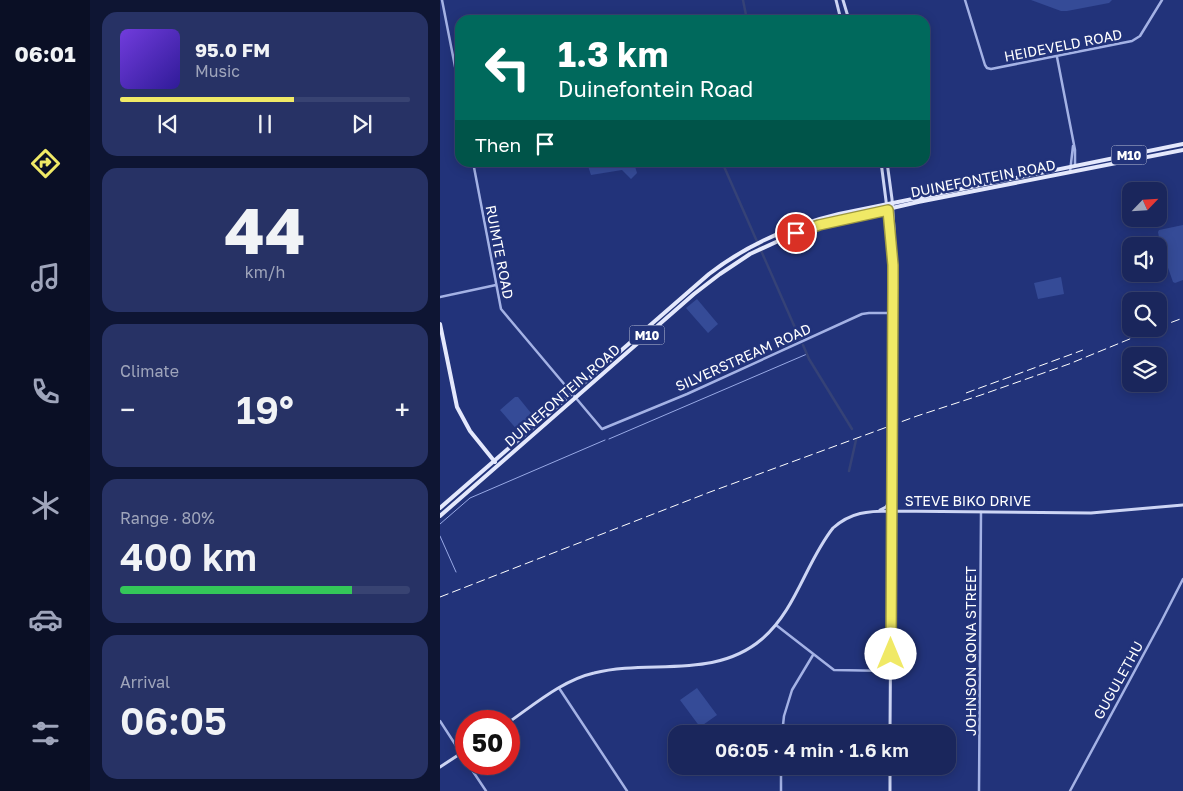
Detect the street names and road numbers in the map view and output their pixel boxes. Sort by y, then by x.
street label: HEIDEVELD ROAD [1002,25,1124,65]
road number: M10 [1112,146,1146,164]
street label: DUINEFONTEIN ROAD [909,156,1057,200]
street label: RUIMTE ROAD [483,203,517,301]
street label: SILVERSTREAM ROAD [673,319,813,395]
road number: M10 [630,326,664,344]
street label: DUINEFONTEIN ROAD [501,340,623,450]
street label: STEVE BIKO DRIVE [905,492,1031,509]
street label: JOHNSON QONA STREET [962,566,979,736]
street label: GUGULETHU [1090,638,1146,722]

